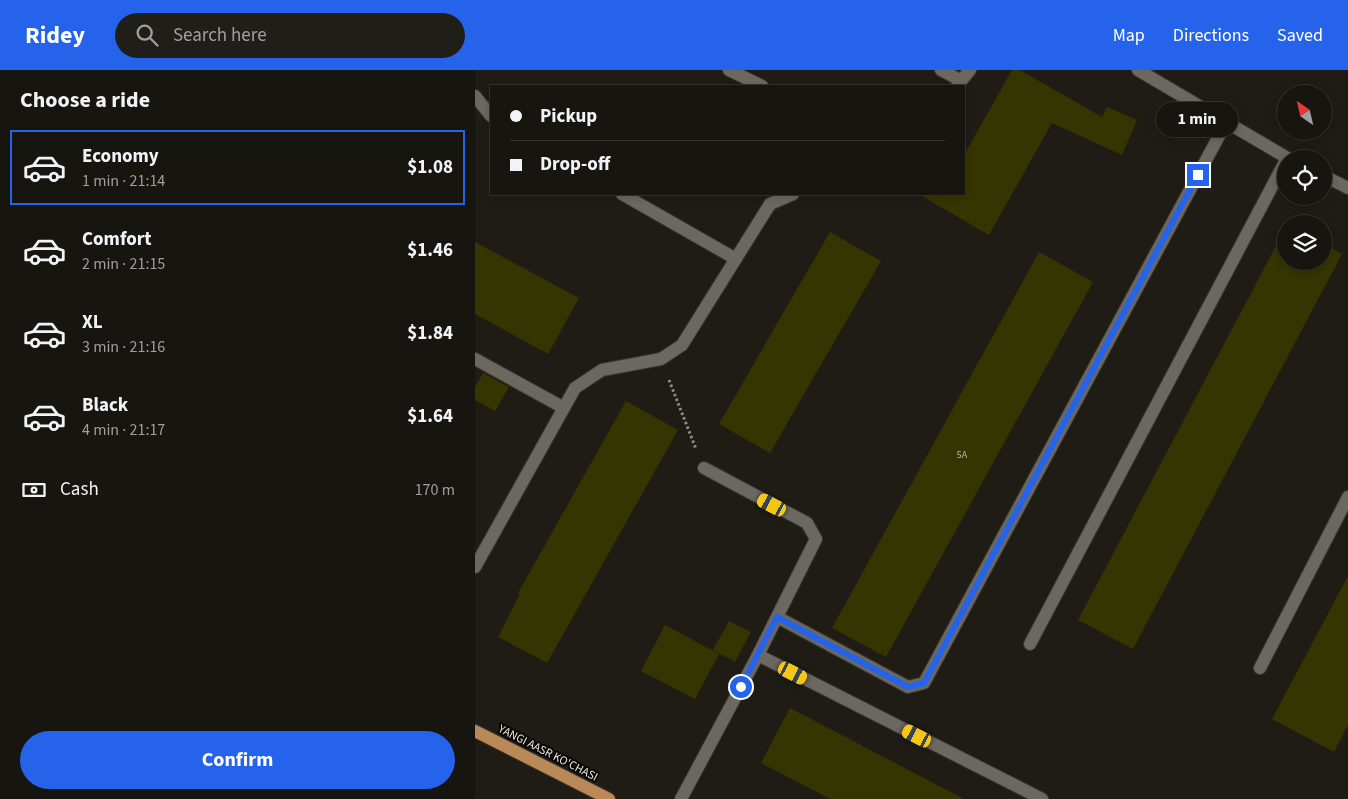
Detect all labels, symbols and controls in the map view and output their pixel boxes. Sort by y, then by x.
search box [115,13,465,58]
text: Ridey [25,18,85,53]
icon: search [133,21,161,49]
text: Search here [173,22,267,49]
text: Map [1113,23,1145,48]
text: Directions [1173,23,1249,48]
text: Saved [1277,23,1323,48]
text: Choose a ride [20,84,150,116]
north arrow [1277,85,1333,140]
map controls [1277,85,1332,270]
callout: 1 min [1157,102,1239,138]
text: Pickup [540,103,597,130]
text: 1 min [1178,108,1216,130]
text: Economy [82,143,159,170]
icon: car [22,145,67,190]
button: locate [1277,150,1332,205]
text: Drop-off [540,151,610,178]
text: $1.08 [407,154,453,181]
route end [1187,164,1209,186]
text: 1 min · 21:14 [82,170,165,192]
button: layers [1277,215,1332,270]
text: Comfort [82,226,152,253]
icon: car [22,228,67,273]
text: $1.46 [407,237,453,264]
text: 2 min · 21:15 [82,253,165,275]
text: XL [82,309,103,336]
icon: car [22,311,67,356]
text: $1.84 [407,320,453,347]
text: 3 min · 21:16 [82,336,165,358]
text: Black [82,392,128,419]
icon: car [22,394,67,439]
text: $1.64 [407,403,453,430]
text: 4 min · 21:17 [82,419,165,441]
house number: 5A [957,448,968,462]
icon: cash [20,476,48,504]
text: Cash [60,476,99,503]
text: 170 m [415,479,455,501]
car [755,491,788,519]
car [776,660,809,686]
route start [730,676,752,698]
street label: YANGI AASR KO'CHASI [494,720,601,786]
car [900,723,933,749]
button: Confirm [20,731,455,789]

